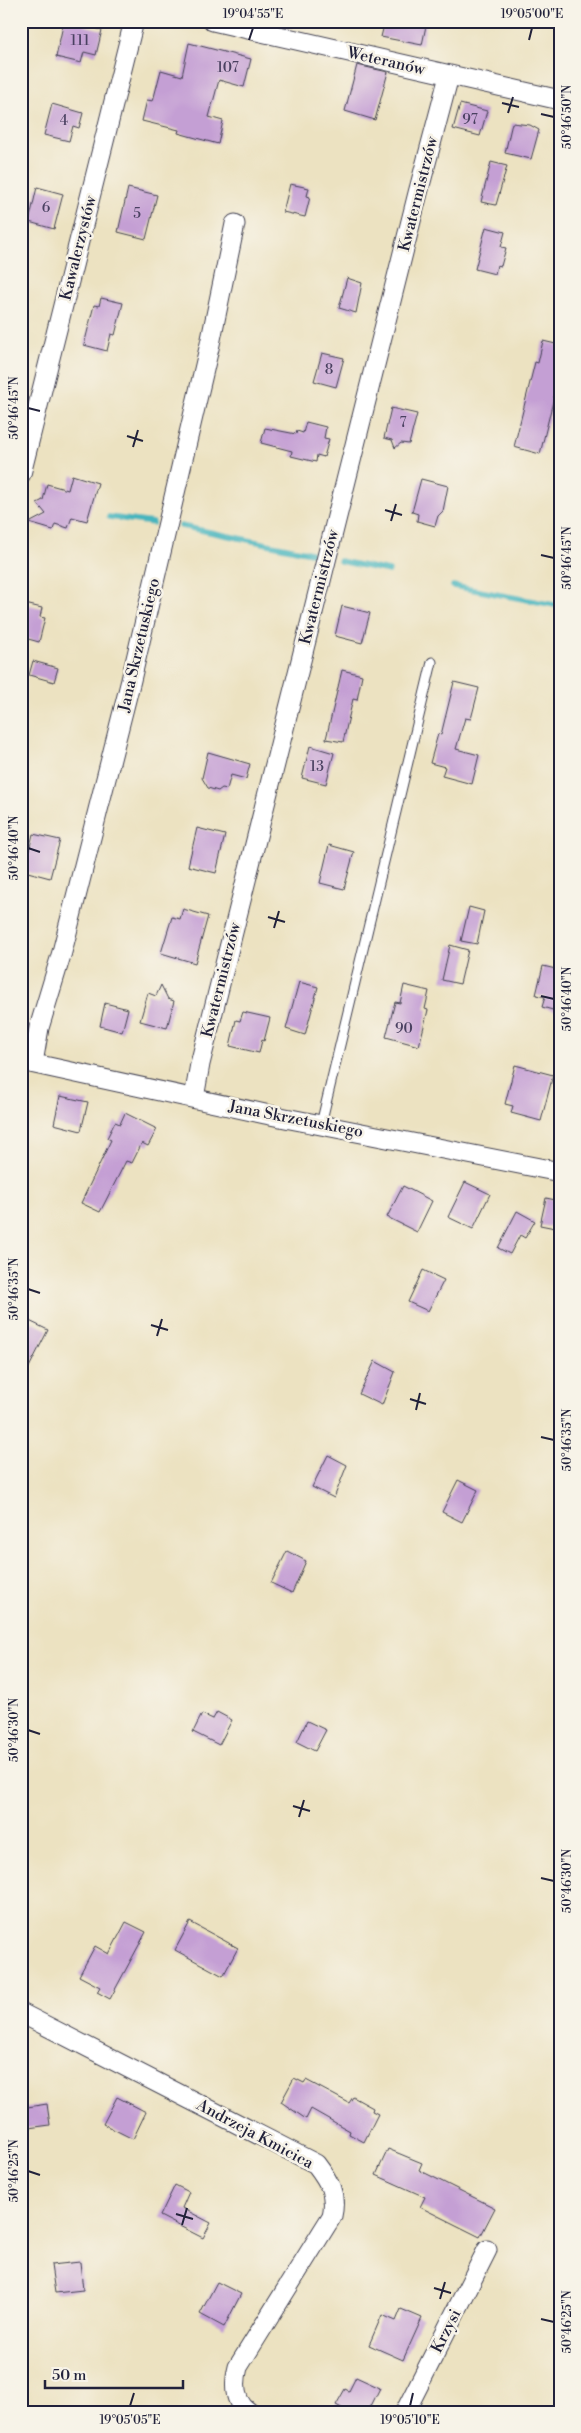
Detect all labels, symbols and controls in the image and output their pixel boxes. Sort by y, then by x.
text: 19°04'55"E [223,7,283,22]
text: 19°05'00"E [501,7,563,22]
house number: 111 [71,32,90,50]
street label: Weteranów [344,42,428,80]
house number: 107 [217,59,239,77]
text: 50°46'50"N [560,85,575,149]
house number: 97 [462,111,478,129]
house number: 4 [60,112,68,130]
street label: Kwatermistrzów [394,133,442,254]
street label: Kawalerzystów [55,193,101,302]
house number: 6 [42,199,51,217]
house number: 5 [133,205,141,223]
house number: 8 [325,361,333,379]
text: 50°46'45"N [7,376,22,440]
house number: 7 [399,414,407,432]
street label: Kwatermistrzów [295,526,343,647]
text: 50°46'45"N [560,526,575,590]
street label: Jana Skrzetuskiego [114,576,164,715]
house number: 13 [310,758,324,776]
text: 50°46'40"N [7,816,22,880]
street label: Kwatermistrzów [197,919,245,1040]
text: 50°46'40"N [560,967,575,1031]
house number: 90 [395,1020,413,1038]
street label: Jana Skrzetuskiego [226,1096,365,1142]
text: 50°46'35"N [7,1257,22,1320]
text: 50°46'35"N [560,1408,575,1471]
text: 50°46'30"N [7,1698,22,1762]
text: 50°46'30"N [560,1849,575,1913]
street label: Andrzeja Kmicica [192,2094,318,2174]
text: 50°46'25"N [7,2139,22,2203]
text: 50°46'25"N [560,2290,575,2354]
street label: Krzysi [427,2306,465,2356]
scale bar [45,2358,182,2390]
text: 50 m [52,2366,86,2385]
text: 19°05'05"E [99,2413,161,2428]
text: 19°05'10"E [380,2413,440,2428]

